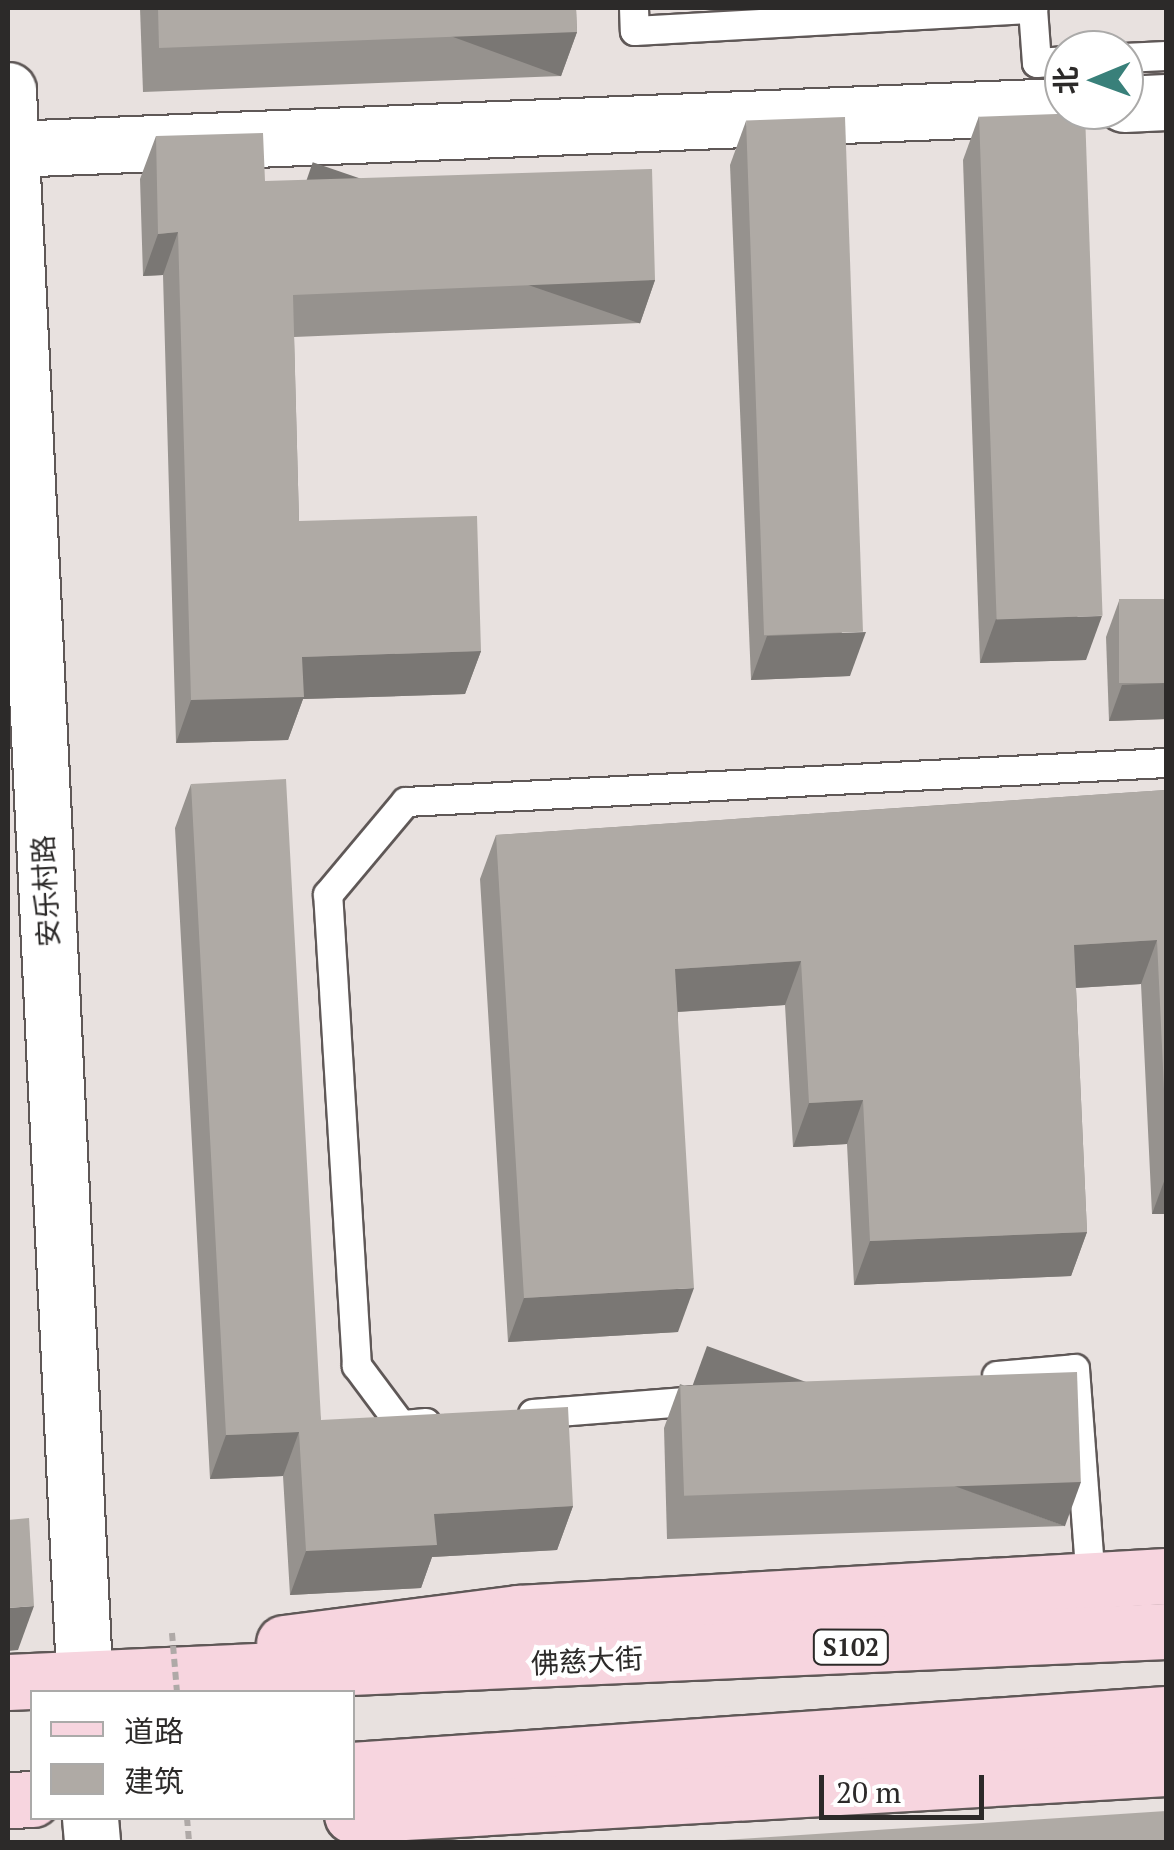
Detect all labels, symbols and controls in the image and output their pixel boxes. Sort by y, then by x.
north arrow [1044,30,1144,130]
text: 北 [1047,66,1084,95]
street label: 安乐村路 [26,834,66,948]
road number: S102 [811,1627,891,1667]
street label: 佛慈大街 [530,1641,644,1681]
legend [30,1690,355,1820]
text: 道路 [124,1711,184,1751]
scale bar [824,1755,989,1817]
text: 建筑 [124,1761,184,1801]
text: 20 m [836,1772,901,1812]

